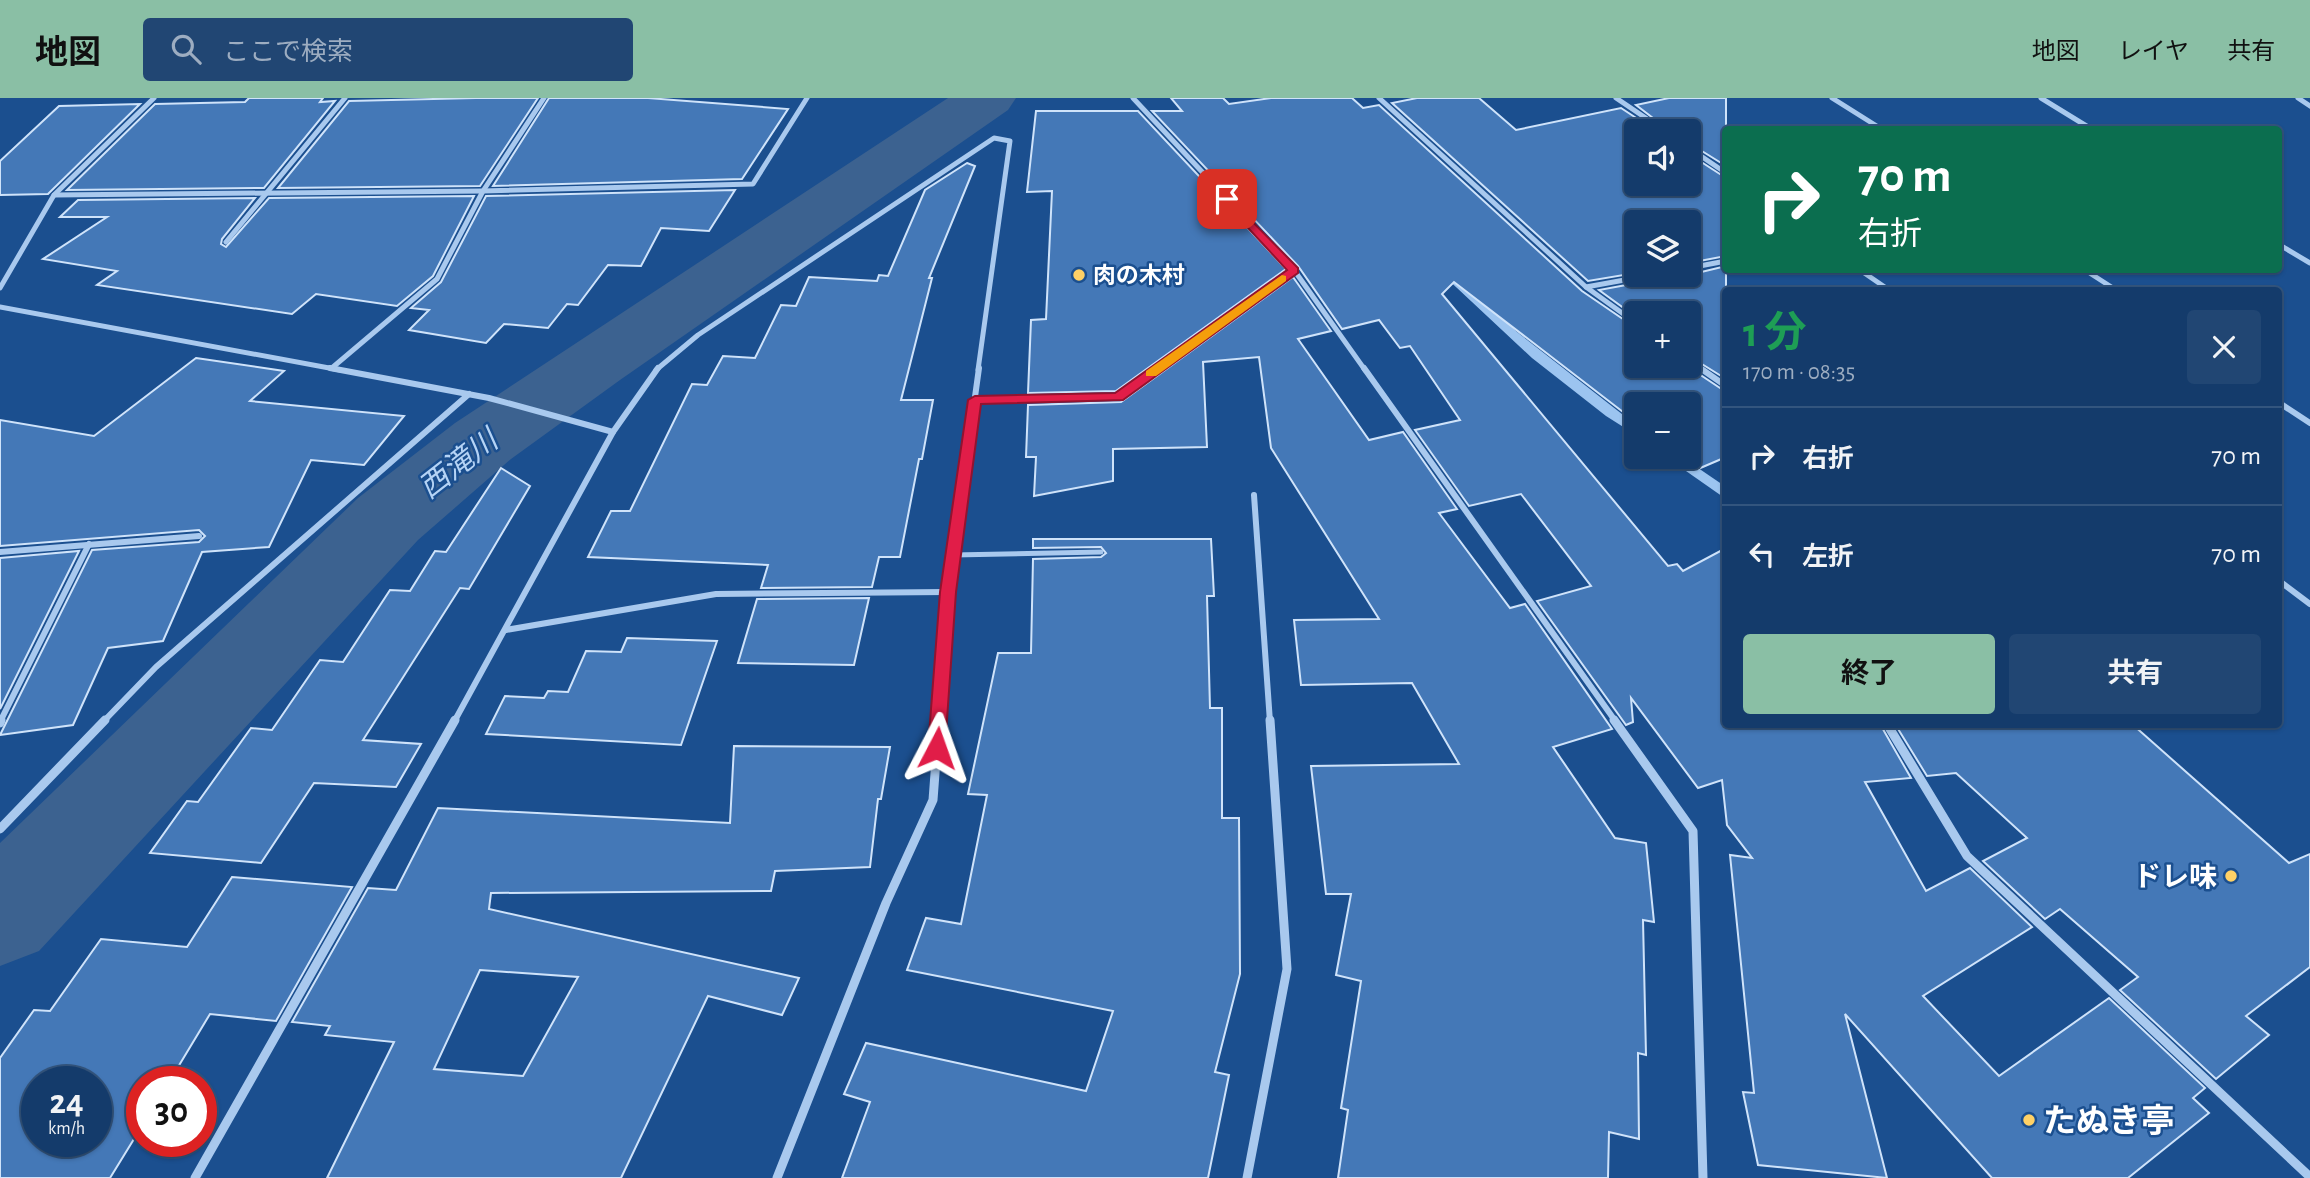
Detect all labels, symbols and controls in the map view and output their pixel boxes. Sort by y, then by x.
search box [143,18,633,81]
icon: search [167,30,205,68]
text: 地図 [35,37,101,70]
text: ここで検索 [223,39,353,65]
text: 地図 [2032,40,2080,64]
text: レイヤ [2118,40,2189,64]
text: 共有 [2227,40,2275,64]
map controls [1624,119,1701,469]
button: sound [1624,119,1701,196]
text: 70 m [1858,152,1952,201]
icon: right [1743,154,1834,245]
pin [1197,169,1257,229]
icon: arrive [1208,180,1246,218]
button: layers [1624,210,1701,287]
text: 右折 [1858,218,1922,250]
place label: 肉の木村 [1093,263,1185,288]
marker: 肉の木村 [1071,267,1087,283]
button: + [1624,301,1701,378]
button: close [2187,310,2261,384]
text: 1 分 [1743,312,1806,354]
text: 170 m · 08:35 [1743,361,1855,384]
button: − [1624,392,1701,469]
water label: 西滝川 [413,422,506,504]
icon: right [1743,437,1781,475]
text: 70 m [2211,443,2261,469]
text: 右折 [1802,446,1854,472]
icon: left [1743,535,1781,573]
text: 70 m [2211,541,2261,567]
text: 左折 [1802,544,1854,570]
button: 終了 [1743,634,1995,714]
button: 共有 [2009,634,2261,714]
position arrow [900,711,974,785]
place label: ドレ味 [2133,862,2217,892]
marker: ドレ味 [2223,868,2239,884]
speed limit sign: 30 [126,1066,217,1157]
text: 24 [49,1085,84,1120]
place label: たぬき亭 [2043,1103,2174,1139]
marker: たぬき亭 [2021,1112,2037,1128]
text: km/h [48,1120,85,1138]

